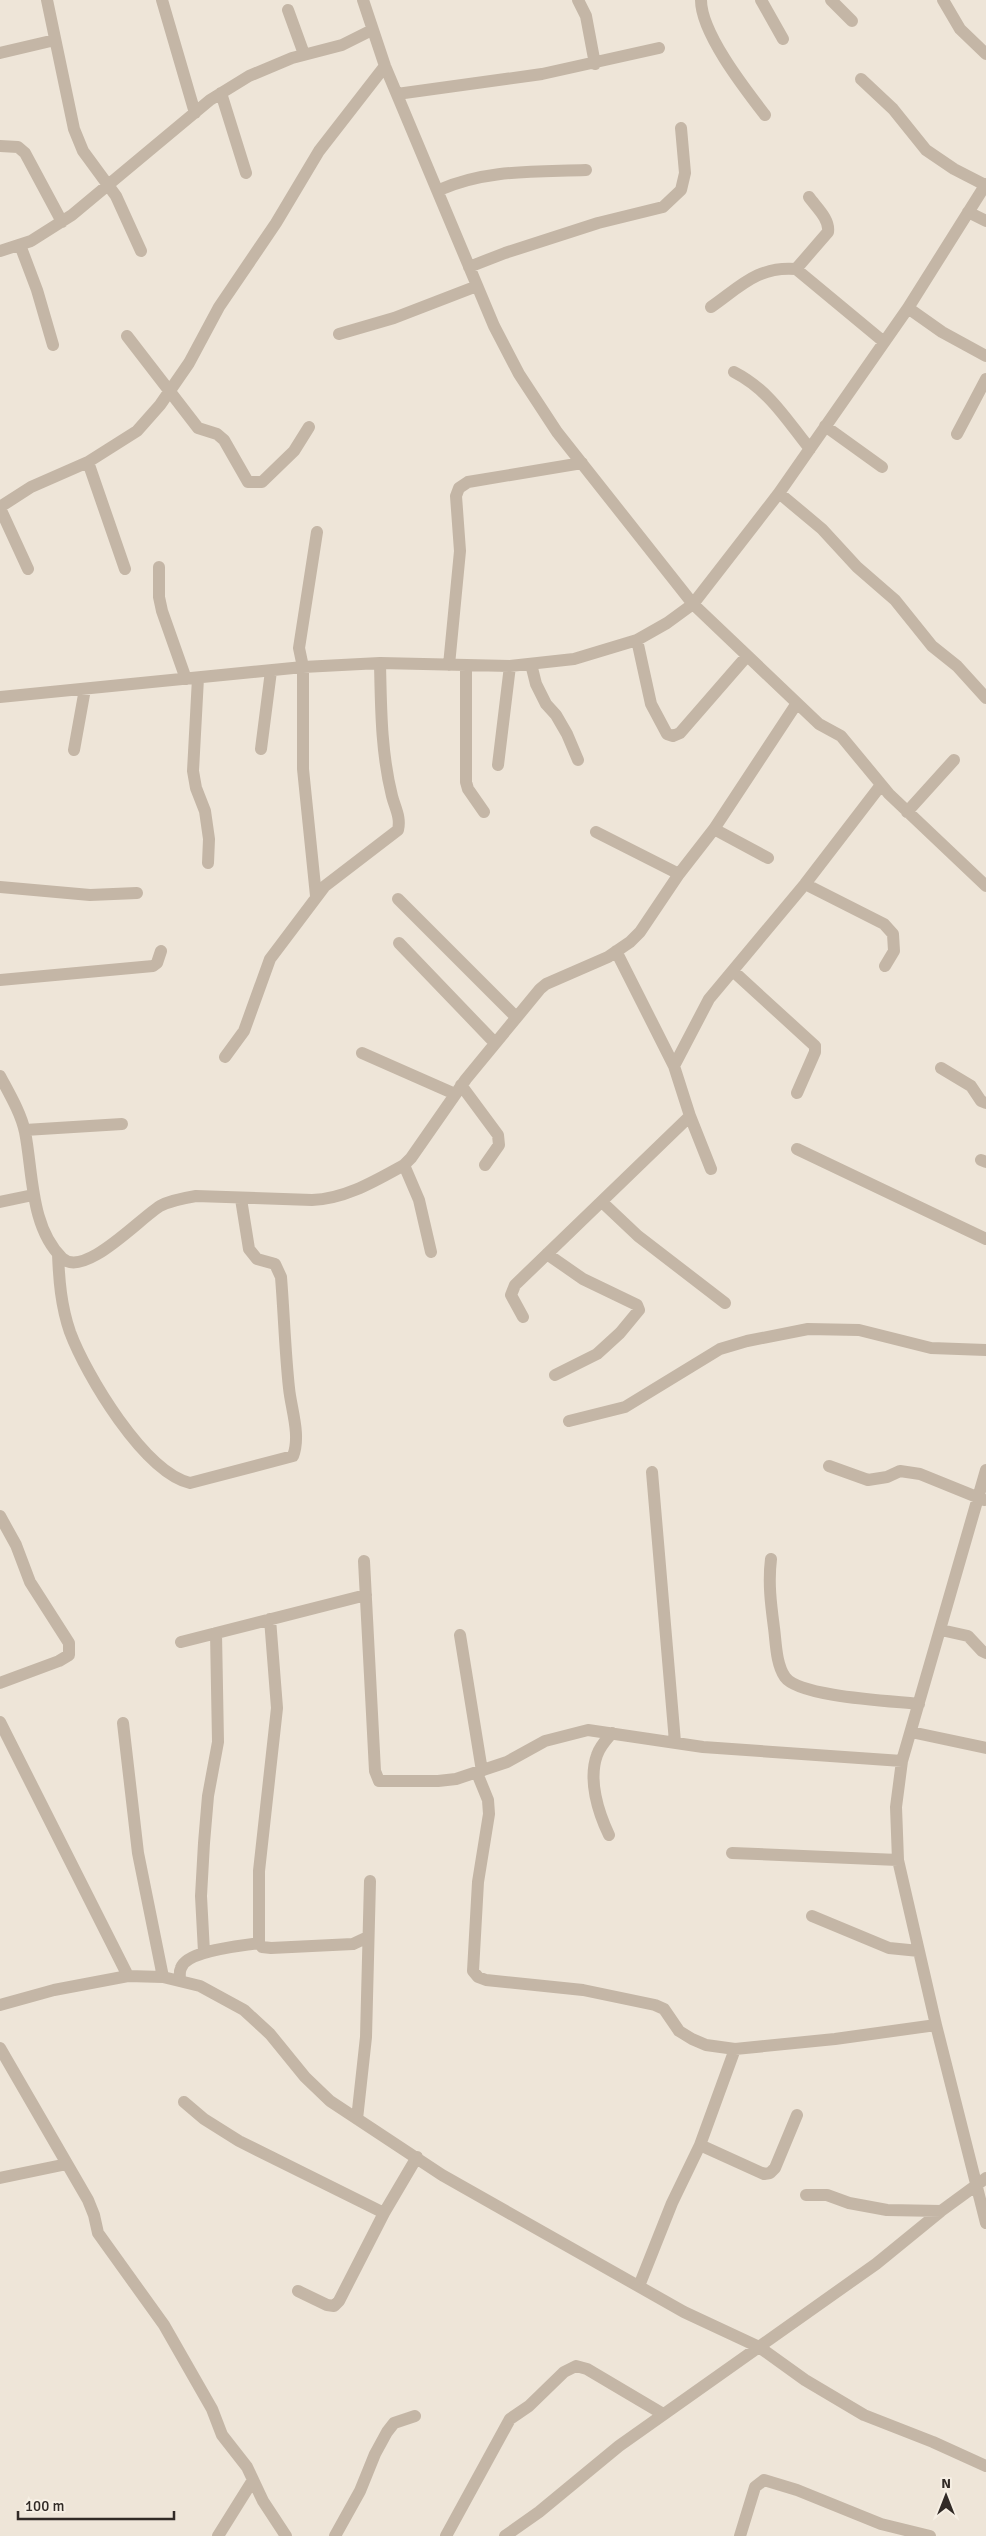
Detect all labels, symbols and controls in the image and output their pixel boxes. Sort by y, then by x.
north arrow [921,2471,971,2521]
text: N [941,2475,951,2492]
scale bar [18,2488,174,2520]
text: 100 m [25,2497,65,2515]

